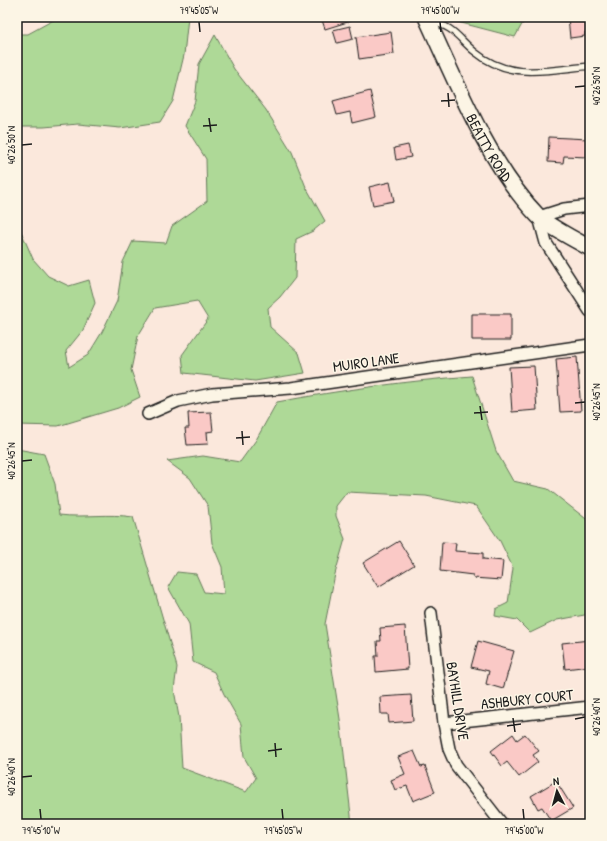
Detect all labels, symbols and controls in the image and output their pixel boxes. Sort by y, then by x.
text: 79°45'05"W [180,4,219,17]
text: 79°45'00"W [421,4,460,17]
text: 40°26'50"N [590,67,603,105]
street label: BEATTY ROAD [462,110,518,186]
text: 40°26'50"N [5,126,18,164]
street label: MUIRO LANE [331,347,401,377]
text: 40°26'45"N [590,383,603,421]
text: 40°26'45"N [5,442,18,480]
street label: BAYHILL DRIVE [441,660,475,742]
street label: ASHBURY COURT [480,684,575,714]
text: 40°26'40"N [590,698,603,736]
text: 40°26'40"N [5,758,18,796]
north arrow [537,771,577,811]
text: N [552,774,560,788]
text: 79°45'10"W [22,824,61,837]
text: 79°45'05"W [264,824,303,837]
text: 79°45'00"W [505,824,544,837]

